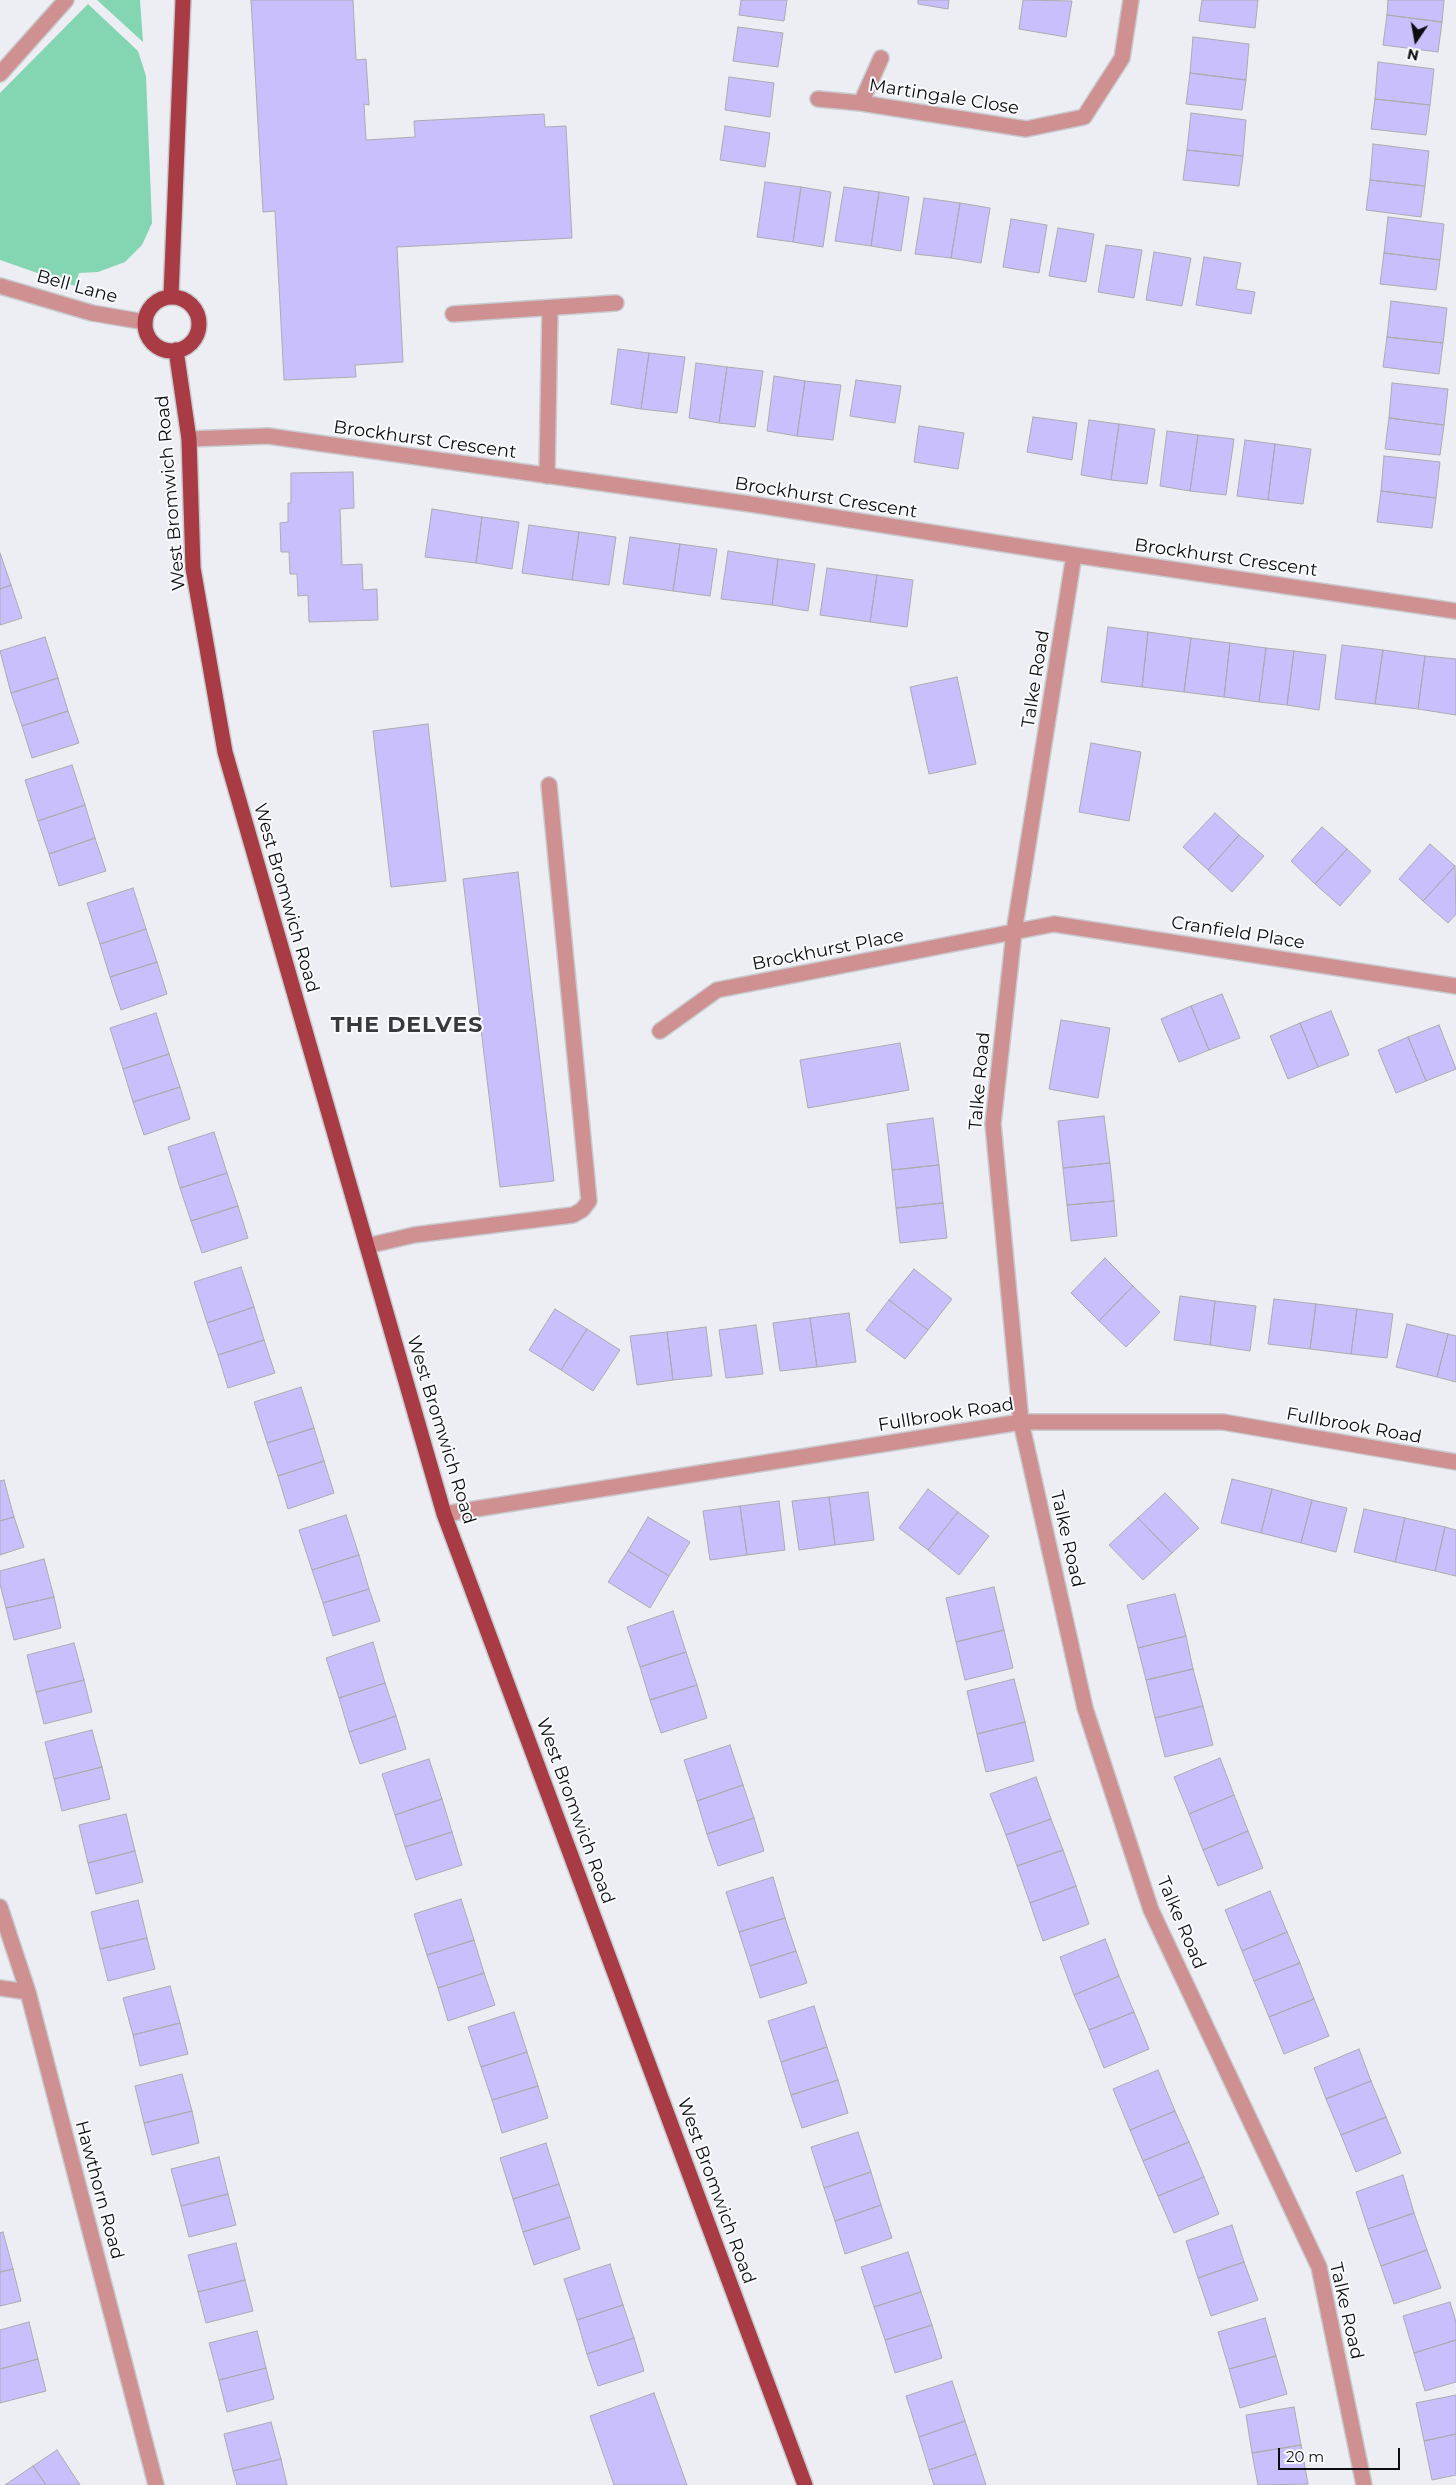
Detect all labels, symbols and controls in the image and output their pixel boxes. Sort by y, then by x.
north arrow [1391,15,1441,65]
text: N [1405,45,1420,65]
street label: Martingale Close [867,74,1021,120]
street label: Bell Lane [34,266,120,308]
street label: West Bromwich Road [152,394,190,592]
street label: Brockhurst Crescent [332,416,518,464]
street label: Brockhurst Crescent [733,473,919,523]
street label: Brockhurst Crescent [1133,534,1319,582]
street label: Talke Road [1018,629,1054,729]
street label: West Bromwich Road [249,801,323,995]
street label: Cranfield Place [1170,912,1306,954]
street label: Brockhurst Place [750,925,906,975]
district label: THE DELVES [330,1013,484,1039]
street label: Talke Road [965,1031,995,1131]
street label: West Bromwich Road [402,1333,480,1527]
street label: Fullbrook Road [877,1394,1015,1436]
street label: Fullbrook Road [1285,1403,1423,1449]
street label: Talke Road [1045,1489,1089,1589]
street label: West Bromwich Road [531,1715,619,1907]
street label: Talke Road [1152,1874,1210,1972]
street label: West Bromwich Road [672,2095,760,2287]
street label: Hawthorn Road [70,2118,128,2262]
street label: Talke Road [1324,2261,1368,2361]
scale bar [1281,2438,1404,2470]
text: 20 m [1286,2447,1324,2466]

